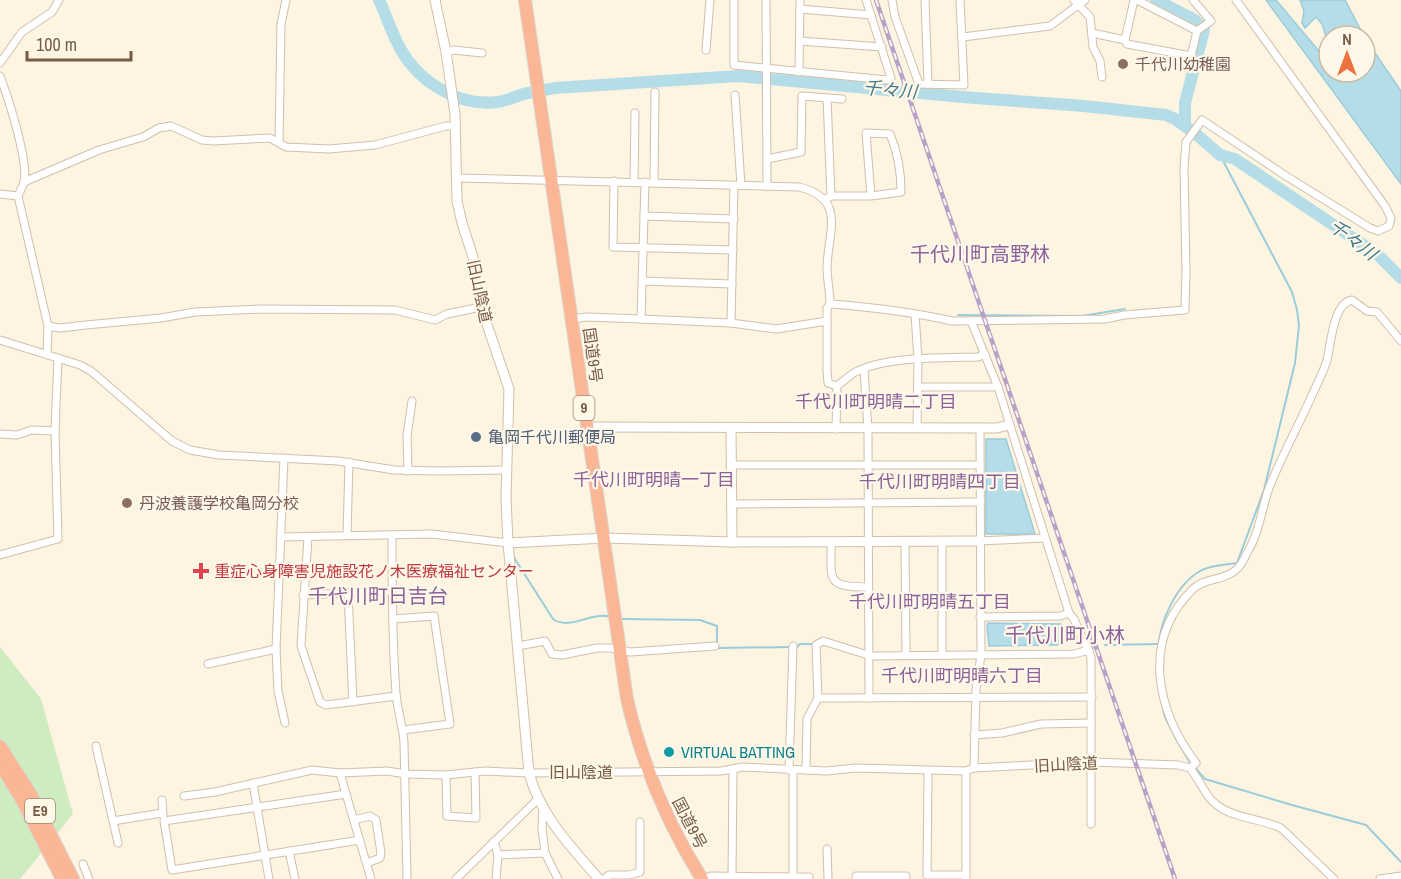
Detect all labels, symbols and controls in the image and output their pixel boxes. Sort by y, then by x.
scale bar [27,24,130,62]
north arrow [1317,24,1377,84]
text: N [1342,28,1352,50]
text: 100 m [36,32,77,57]
place label: 千代川幼稚園 [1135,53,1231,75]
marker: 千代川幼稚園 [1116,57,1130,71]
water label: 千々川 [862,75,920,104]
water label: 千々川 [1324,213,1384,267]
district label: 千代川町高野林 [910,240,1050,267]
street label: 旧山陰道 [463,257,497,325]
street label: 国道9号 [578,326,608,384]
district label: 千代川町明晴二丁目 [795,389,957,414]
road number: 9 [574,396,594,420]
place label: 亀岡千代川郵便局 [488,426,616,448]
marker: 亀岡千代川郵便局 [469,430,483,444]
district label: 千代川町明晴一丁目 [573,467,735,492]
district label: 千代川町明晴四丁目 [859,469,1021,494]
place label: 丹波養護学校亀岡分校 [139,492,299,514]
marker: 丹波養護学校亀岡分校 [120,496,134,510]
place label: 重症心身障害児施設花ノ木医療福祉センター [214,560,534,582]
marker: 重症心身障害児施設花ノ木医療福祉センター [192,562,210,580]
district label: 千代川町日吉台 [308,582,448,609]
district label: 千代川町明晴五丁目 [849,589,1011,614]
district label: 千代川町小林 [1005,621,1125,648]
district label: 千代川町明晴六丁目 [881,663,1043,688]
place label: VIRTUAL BATTING [681,741,795,763]
marker: VIRTUAL BATTING [662,745,676,759]
street label: 旧山陰道 [1033,751,1099,777]
street label: 旧山陰道 [549,761,613,783]
street label: 国道9号 [668,793,712,853]
road number: E9 [25,799,55,823]

